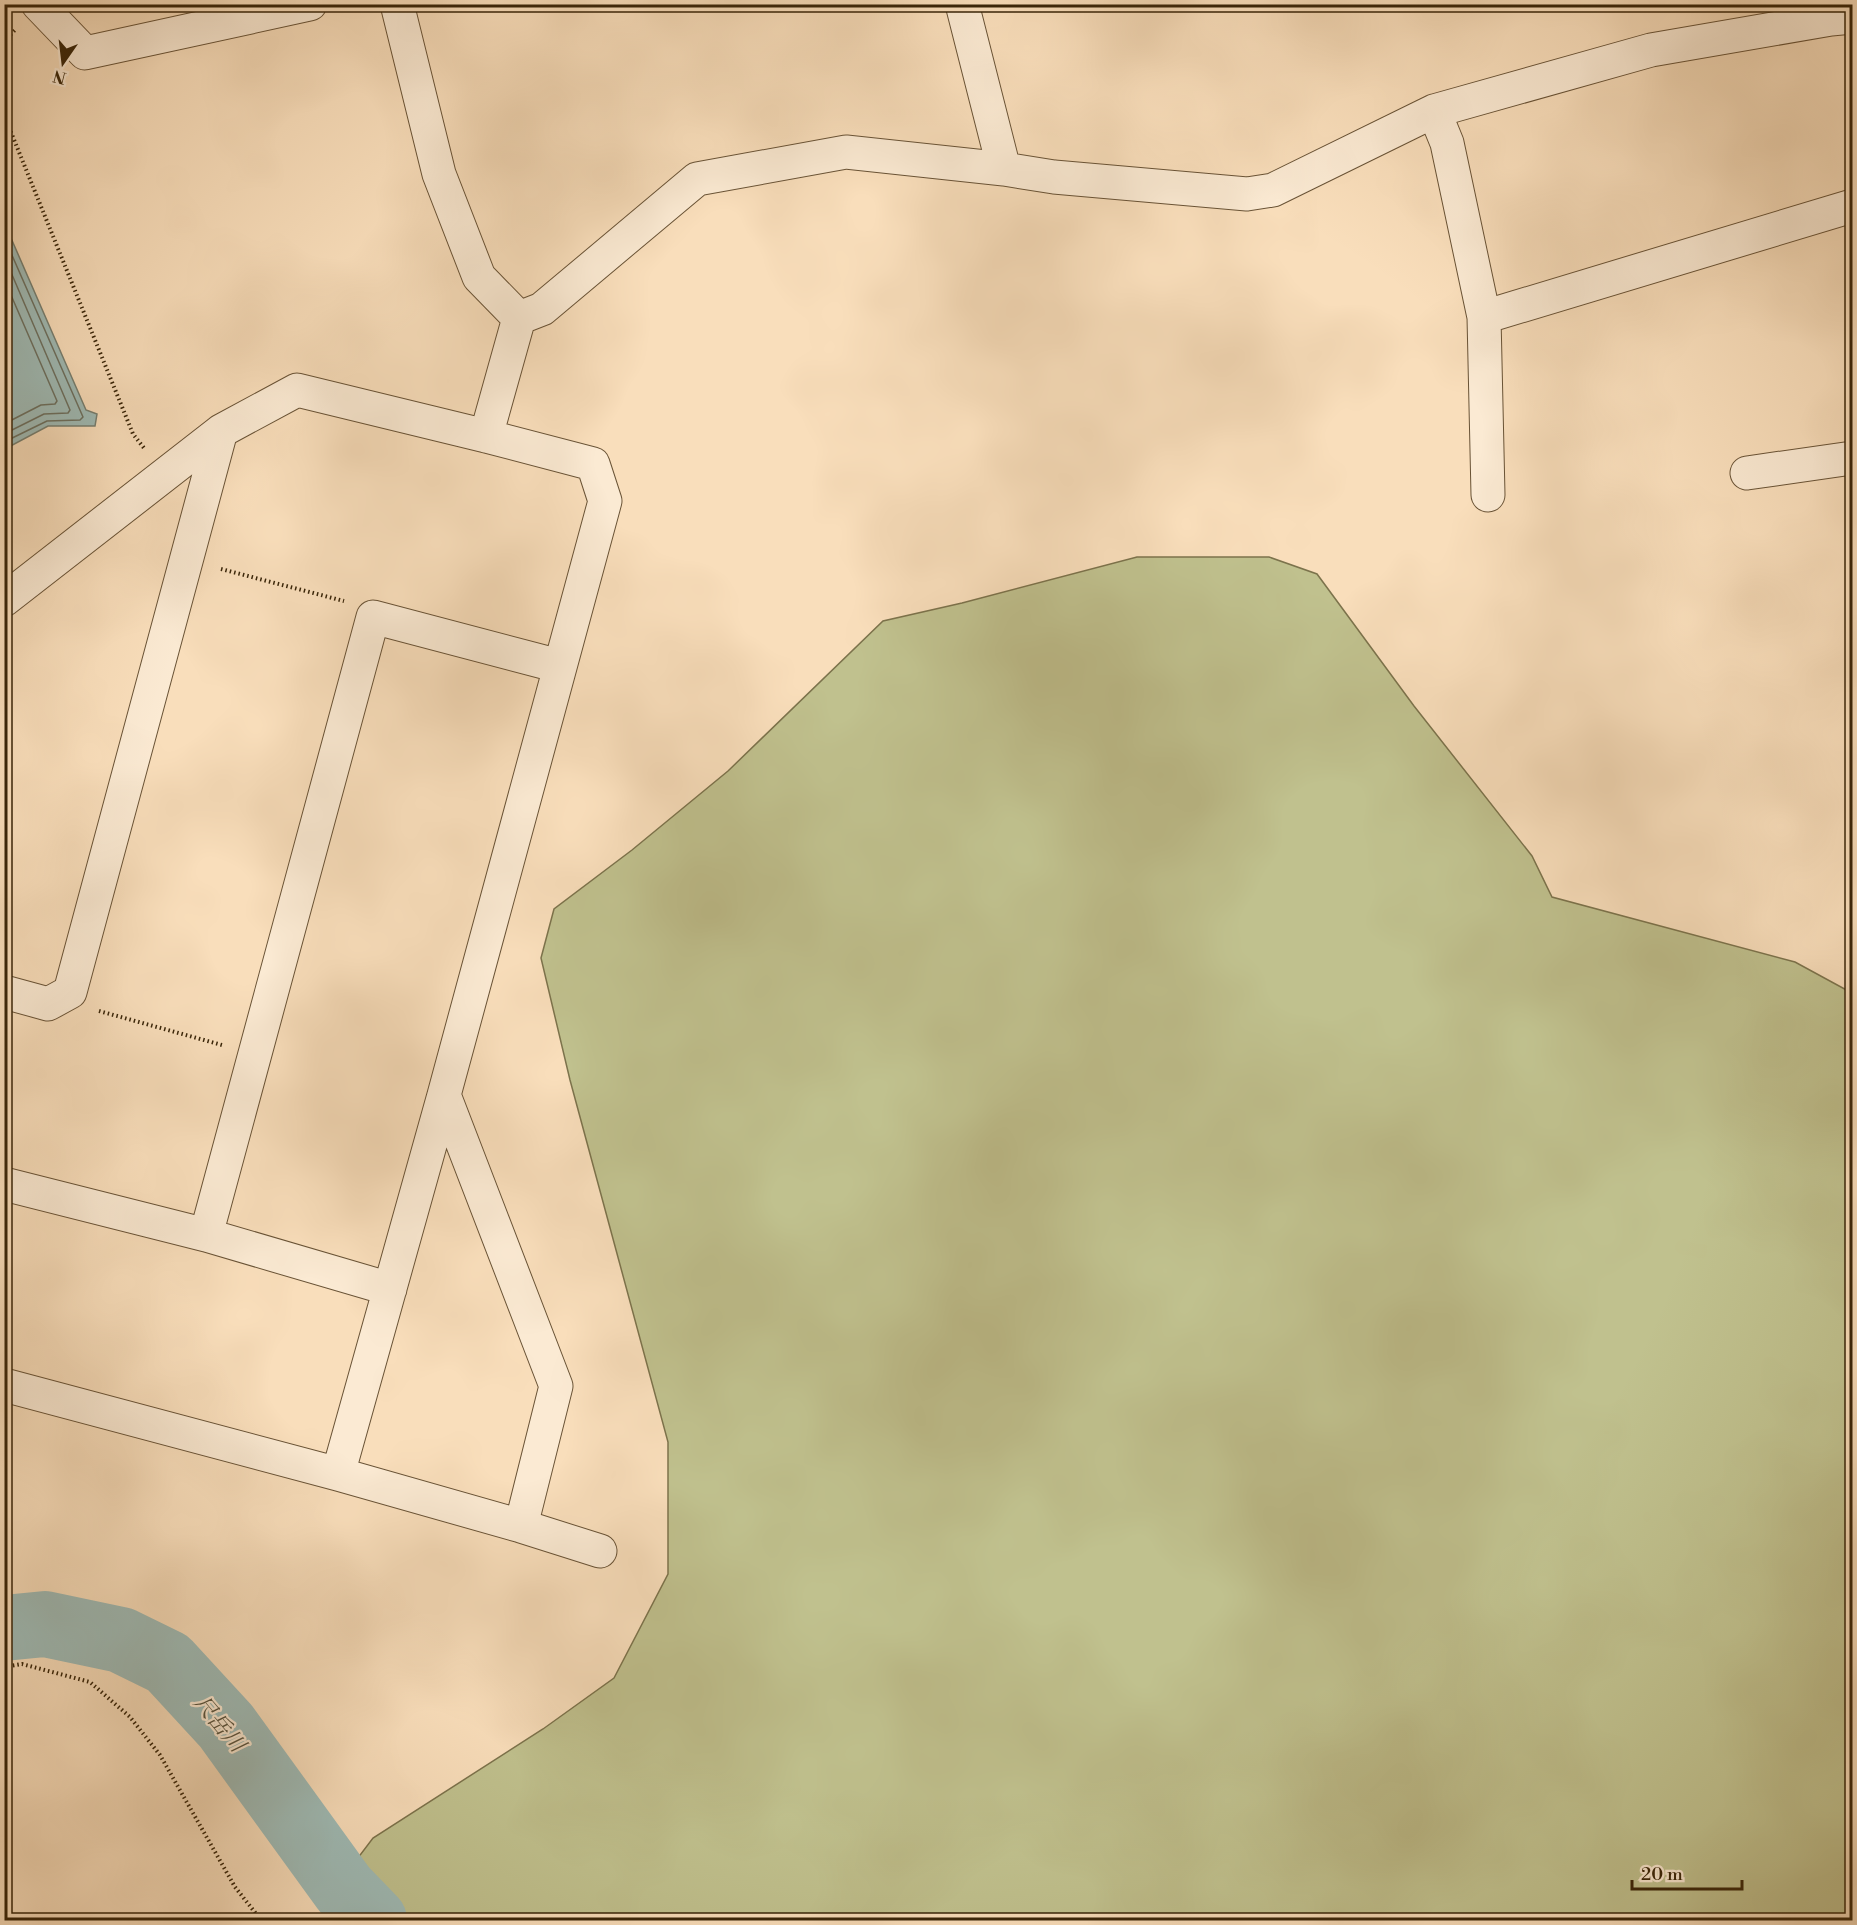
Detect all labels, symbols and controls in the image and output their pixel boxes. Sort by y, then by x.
north arrow [33,33,93,93]
text: N [51,65,68,88]
water label: 尺岳川 [187,1690,252,1759]
scale bar [1632,1853,1742,1891]
text: 20 m [1641,1863,1683,1886]

